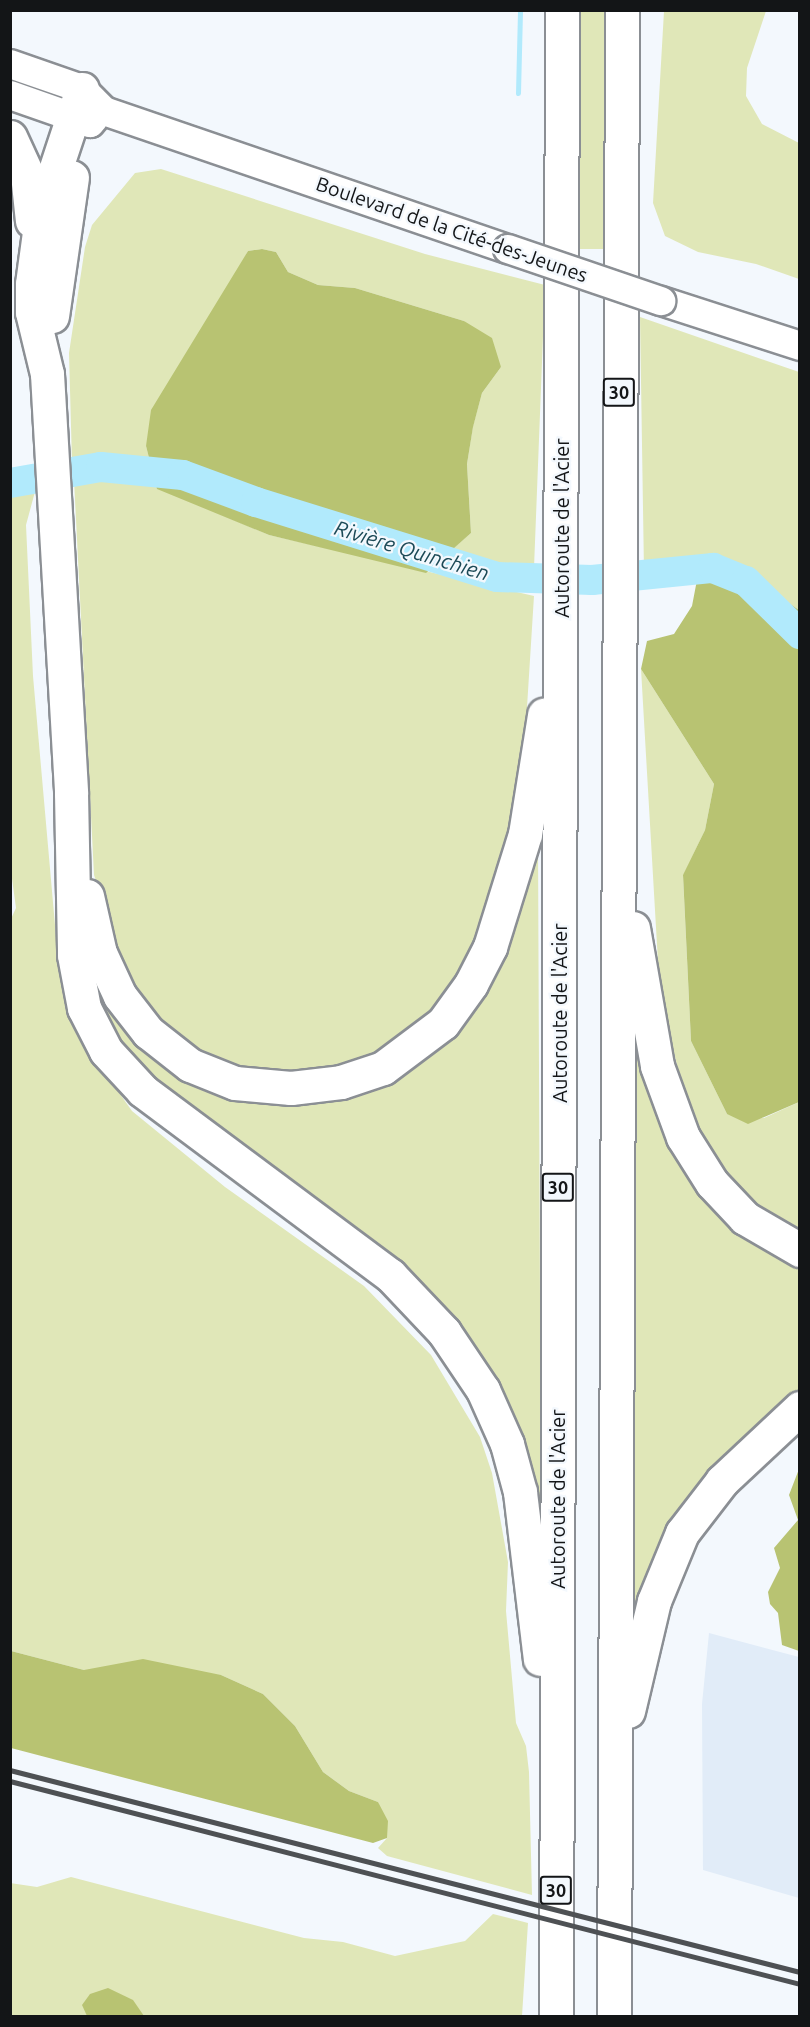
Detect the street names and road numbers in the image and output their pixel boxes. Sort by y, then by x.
street label: Boulevard de la Cité-des-Jeunes [313,171,591,287]
road number: 30 [602,377,636,407]
street label: Autoroute de l'Acier [549,438,573,618]
street label: Autoroute de l'Acier [547,923,571,1103]
road number: 30 [542,1172,574,1202]
street label: Autoroute de l'Acier [545,1409,569,1589]
road number: 30 [540,1875,572,1905]

